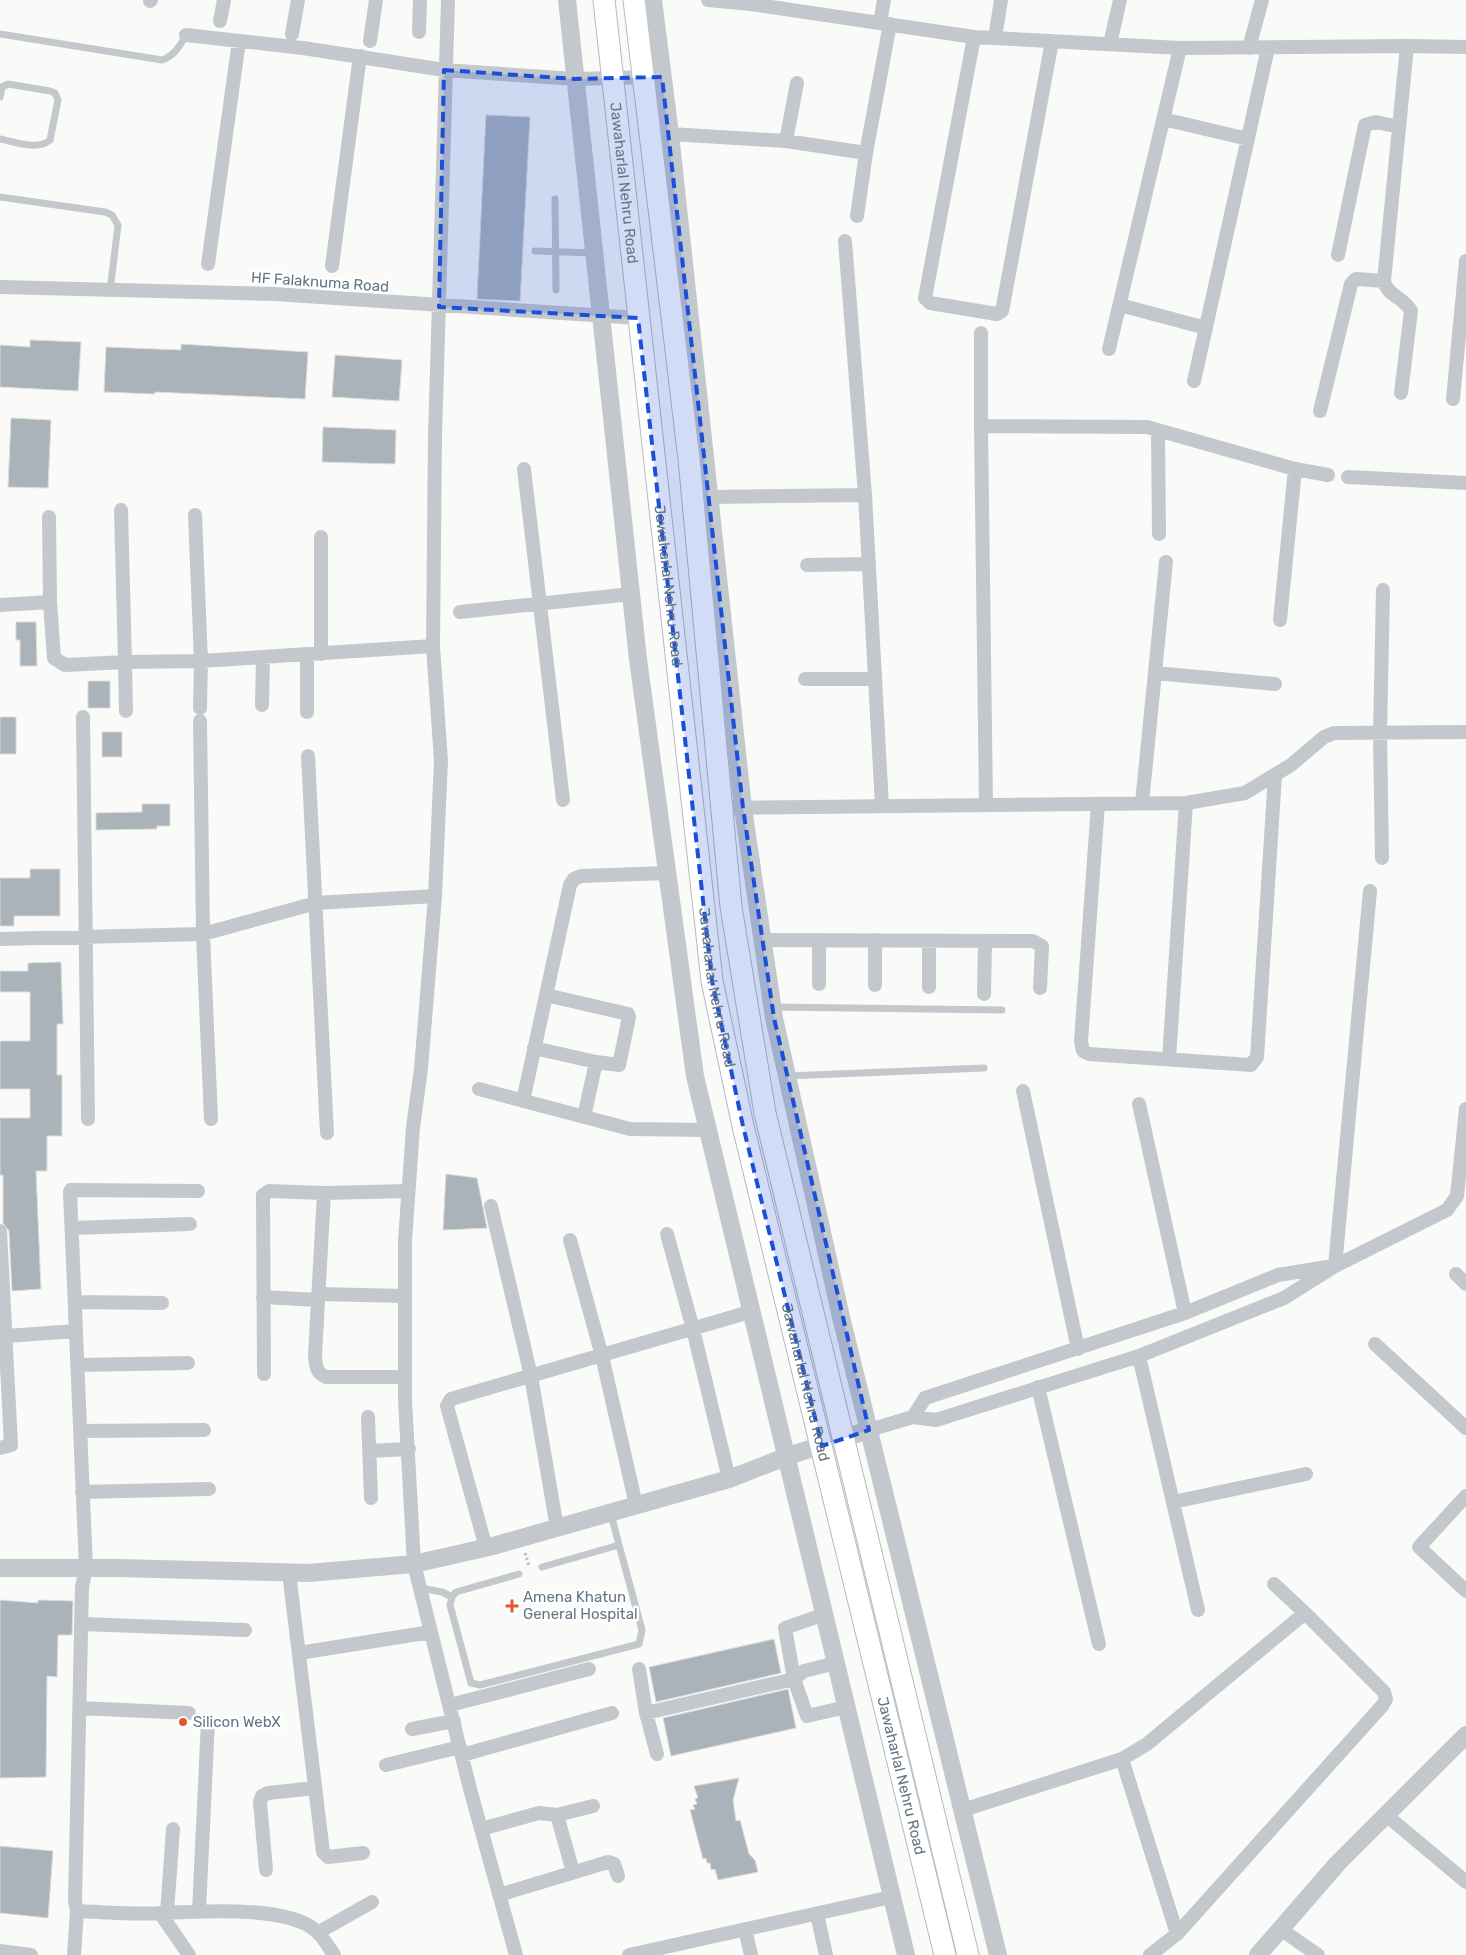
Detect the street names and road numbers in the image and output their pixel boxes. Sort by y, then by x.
street label: Jawaharlal Nehru Road [606,101,642,264]
street label: HF Falaknuma Road [250,268,390,296]
street label: Jawaharlal Nehru Road [651,504,686,667]
street label: Jawaharlal Nehru Road [695,906,739,1069]
street label: Jawaharlal Nehru Road [778,1301,833,1463]
street label: Jawaharlal Nehru Road [873,1695,929,1857]

